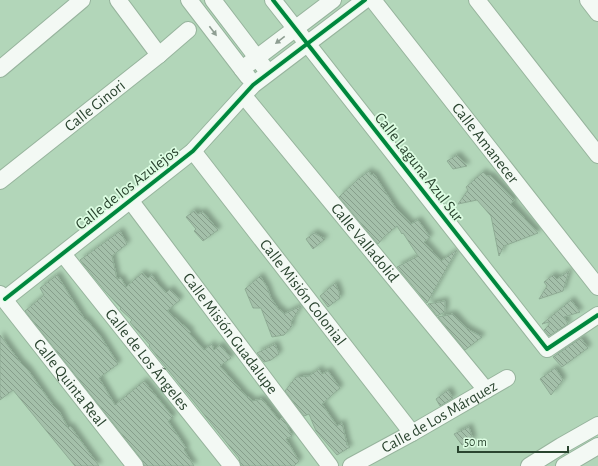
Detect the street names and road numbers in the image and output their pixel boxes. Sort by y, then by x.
street label: Calle Ginori [62,77,128,135]
street label: Calle Amanecer [449,100,522,187]
street label: Calle Laguna Azul Sur [372,110,467,225]
street label: Calle de los Azulejos [73,143,182,234]
street label: Calle Valladolid [328,200,402,285]
street label: Calle Misión Colonial [257,236,349,348]
street label: Calle Misión Guadalupe [180,270,281,397]
street label: Calle de Los Ángeles [102,306,192,413]
street label: Calle Quinta Real [31,336,109,430]
street label: Calle de Los Márquez [379,377,500,456]

